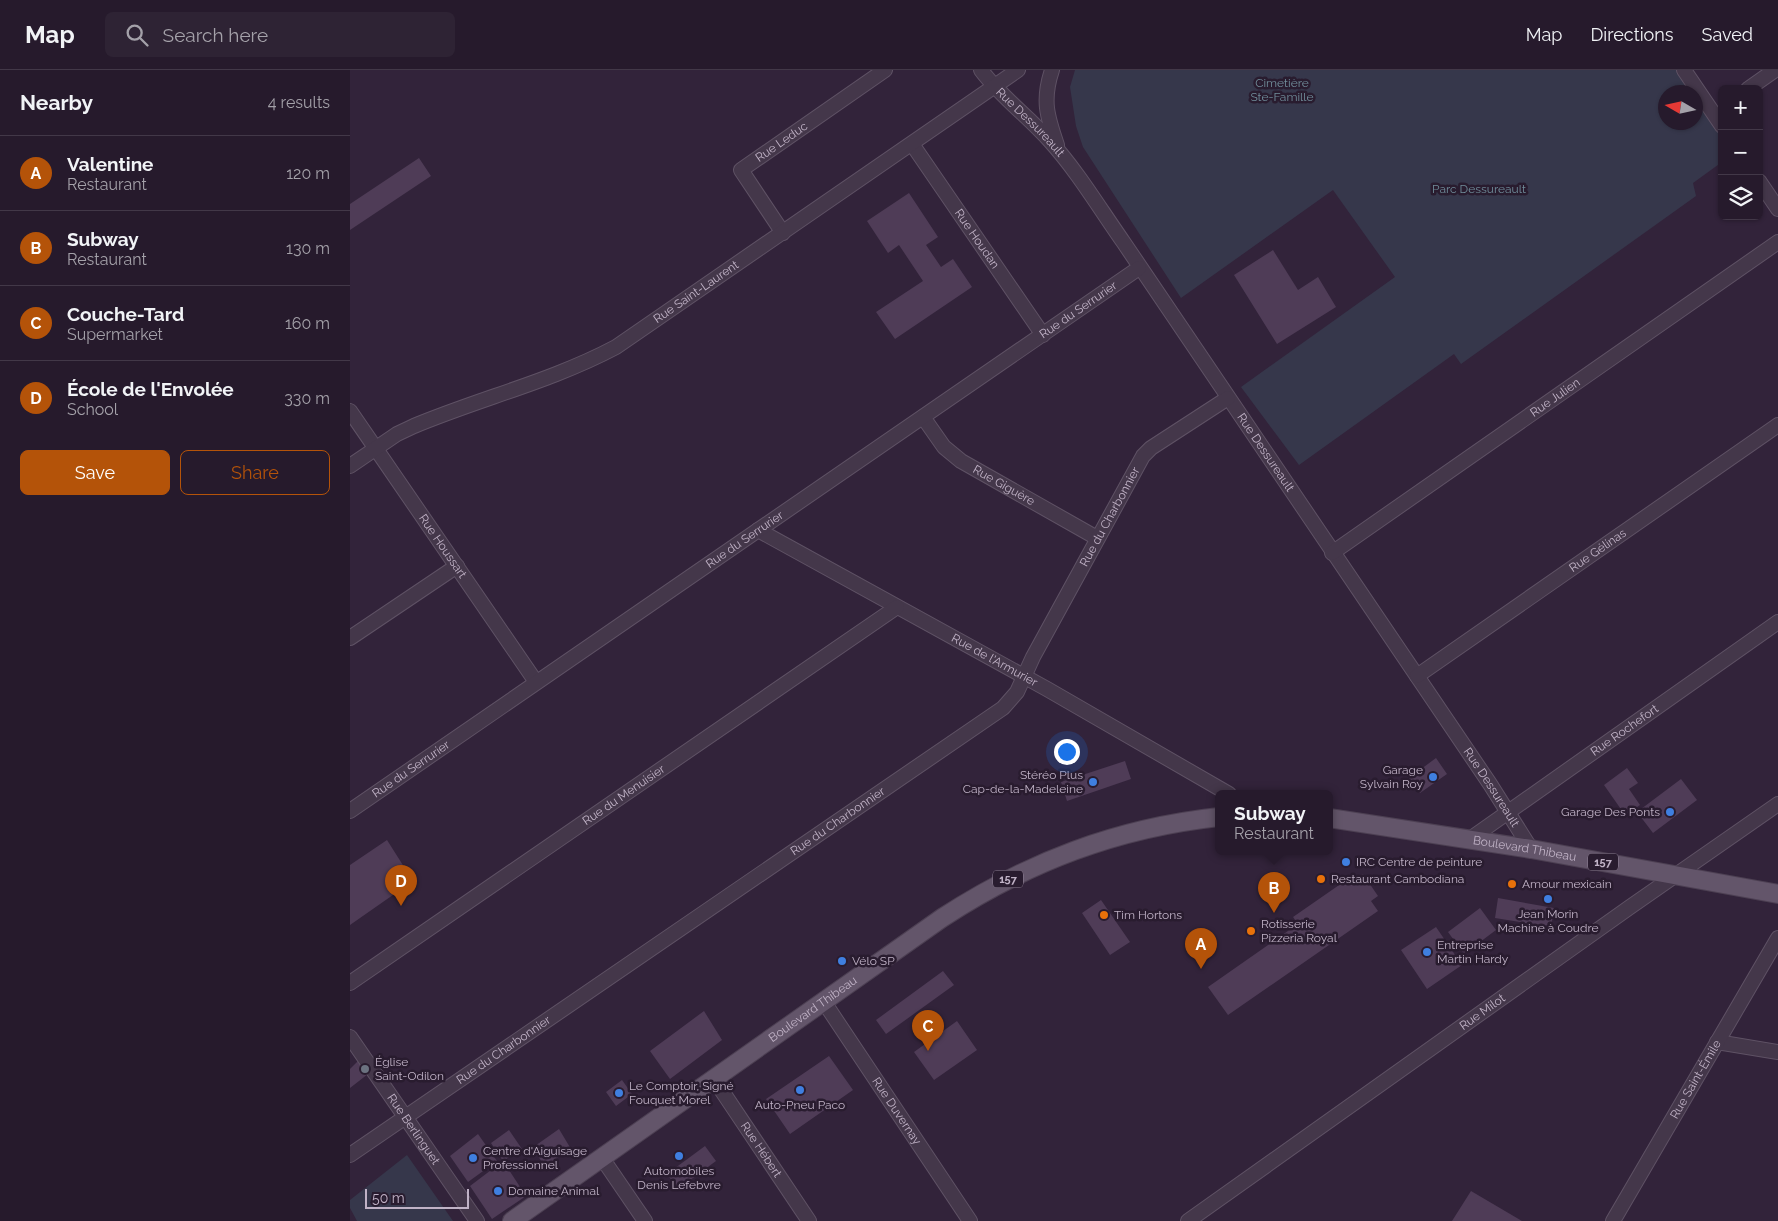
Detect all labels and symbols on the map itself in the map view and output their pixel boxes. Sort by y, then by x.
park label: Cimetière Ste-Famille [1250,76,1314,104]
street label: Rue Dessureault [993,85,1067,160]
north arrow [1658,85,1703,130]
street label: Rue Leduc [753,119,810,165]
park label: Parc Dessureault [1432,182,1526,196]
street label: Rue Houdan [952,206,1002,271]
street label: Rue Saint-Laurent [651,258,741,326]
street label: Rue du Serrurier [1037,278,1120,341]
street label: Rue Julien [1528,375,1583,420]
street label: Rue Dessureault [1234,411,1297,494]
street label: Rue Giguère [971,462,1037,508]
street label: Rue du Charbonnier [1077,464,1143,569]
street label: Rue du Serrurier [703,508,787,571]
street label: Rue Houssart [416,512,470,581]
street label: Rue Gélinas [1567,526,1629,575]
street label: Rue de l'Armurier [949,631,1041,690]
street label: Rue Rochefort [1588,702,1661,759]
street label: Rue du Serrurier [370,737,453,801]
your location [1054,739,1080,765]
street label: Rue Dessureault [1461,745,1522,829]
street label: Rue du Menuisier [580,761,668,828]
place label: Garage Sylvain Roy [1360,763,1423,791]
place label: Stéréo Plus Cap-de-la-Madeleine [963,768,1083,796]
marker: Garage Sylvain Roy [1427,771,1439,783]
marker: Stéréo Plus Cap-de-la-Madeleine [1087,776,1099,788]
street label: Rue du Charbonnier [788,784,888,858]
place label: Garage Des Ponts [1561,805,1660,819]
marker: Garage Des Ponts [1664,806,1676,818]
street label: Boulevard Thibeau [1472,833,1577,864]
road number: 157 [1588,854,1618,870]
place label: IRC Centre de peinture [1356,855,1482,869]
marker: IRC Centre de peinture [1340,856,1352,868]
pin: D [385,865,417,906]
road number: 157 [993,871,1023,888]
pin: B [1258,872,1290,913]
place label: Restaurant Cambodiana [1331,872,1464,886]
marker: Restaurant Cambodiana [1315,873,1327,885]
place label: Amour mexicain [1522,877,1612,891]
marker: Amour mexicain [1506,878,1518,890]
marker: Jean Morin Machine à Coudre [1542,893,1554,905]
place label: Jean Morin Machine à Coudre [1498,907,1598,935]
place label: Tim Hortons [1114,908,1182,922]
marker: Tim Hortons [1098,909,1110,921]
place label: Rotisserie Pizzeria Royal [1261,917,1338,945]
marker: Rotisserie Pizzeria Royal [1245,925,1257,937]
pin: A [1185,928,1217,969]
place label: Entreprise Martin Hardy [1437,938,1509,966]
marker: Entreprise Martin Hardy [1421,946,1433,958]
place label: Vélo SP [852,954,895,968]
marker: Vélo SP [836,955,848,967]
street label: Boulevard Thibeau [766,973,860,1045]
street label: Rue Milot [1457,991,1508,1033]
pin: C [912,1010,944,1051]
street label: Rue du Charbonnier [454,1012,554,1087]
street label: Rue Saint-Émile [1667,1037,1724,1121]
place label: Église Saint-Odilon [375,1055,444,1083]
marker: Église Saint-Odilon [359,1063,371,1075]
street label: Rue Duvernay [869,1075,924,1148]
place label: Le Comptoir, Signé Fouquet Morel [629,1079,734,1107]
marker: Auto-Pneu Paco [794,1084,806,1096]
marker: Le Comptoir, Signé Fouquet Morel [613,1087,625,1099]
street label: Rue Berlinguet [384,1091,443,1167]
place label: Auto-Pneu Paco [755,1098,845,1112]
street label: Rue Hébert [738,1119,785,1180]
place label: Centre d'Aiguisage Professionnel [483,1144,587,1172]
marker: Automobiles Denis Lefebvre [673,1150,685,1162]
marker: Centre d'Aiguisage Professionnel [467,1152,479,1164]
place label: Automobiles Denis Lefebvre [637,1164,721,1192]
place label: Domaine Animal [508,1184,600,1198]
marker: Domaine Animal [492,1185,504,1197]
scale bar [365,1186,469,1209]

